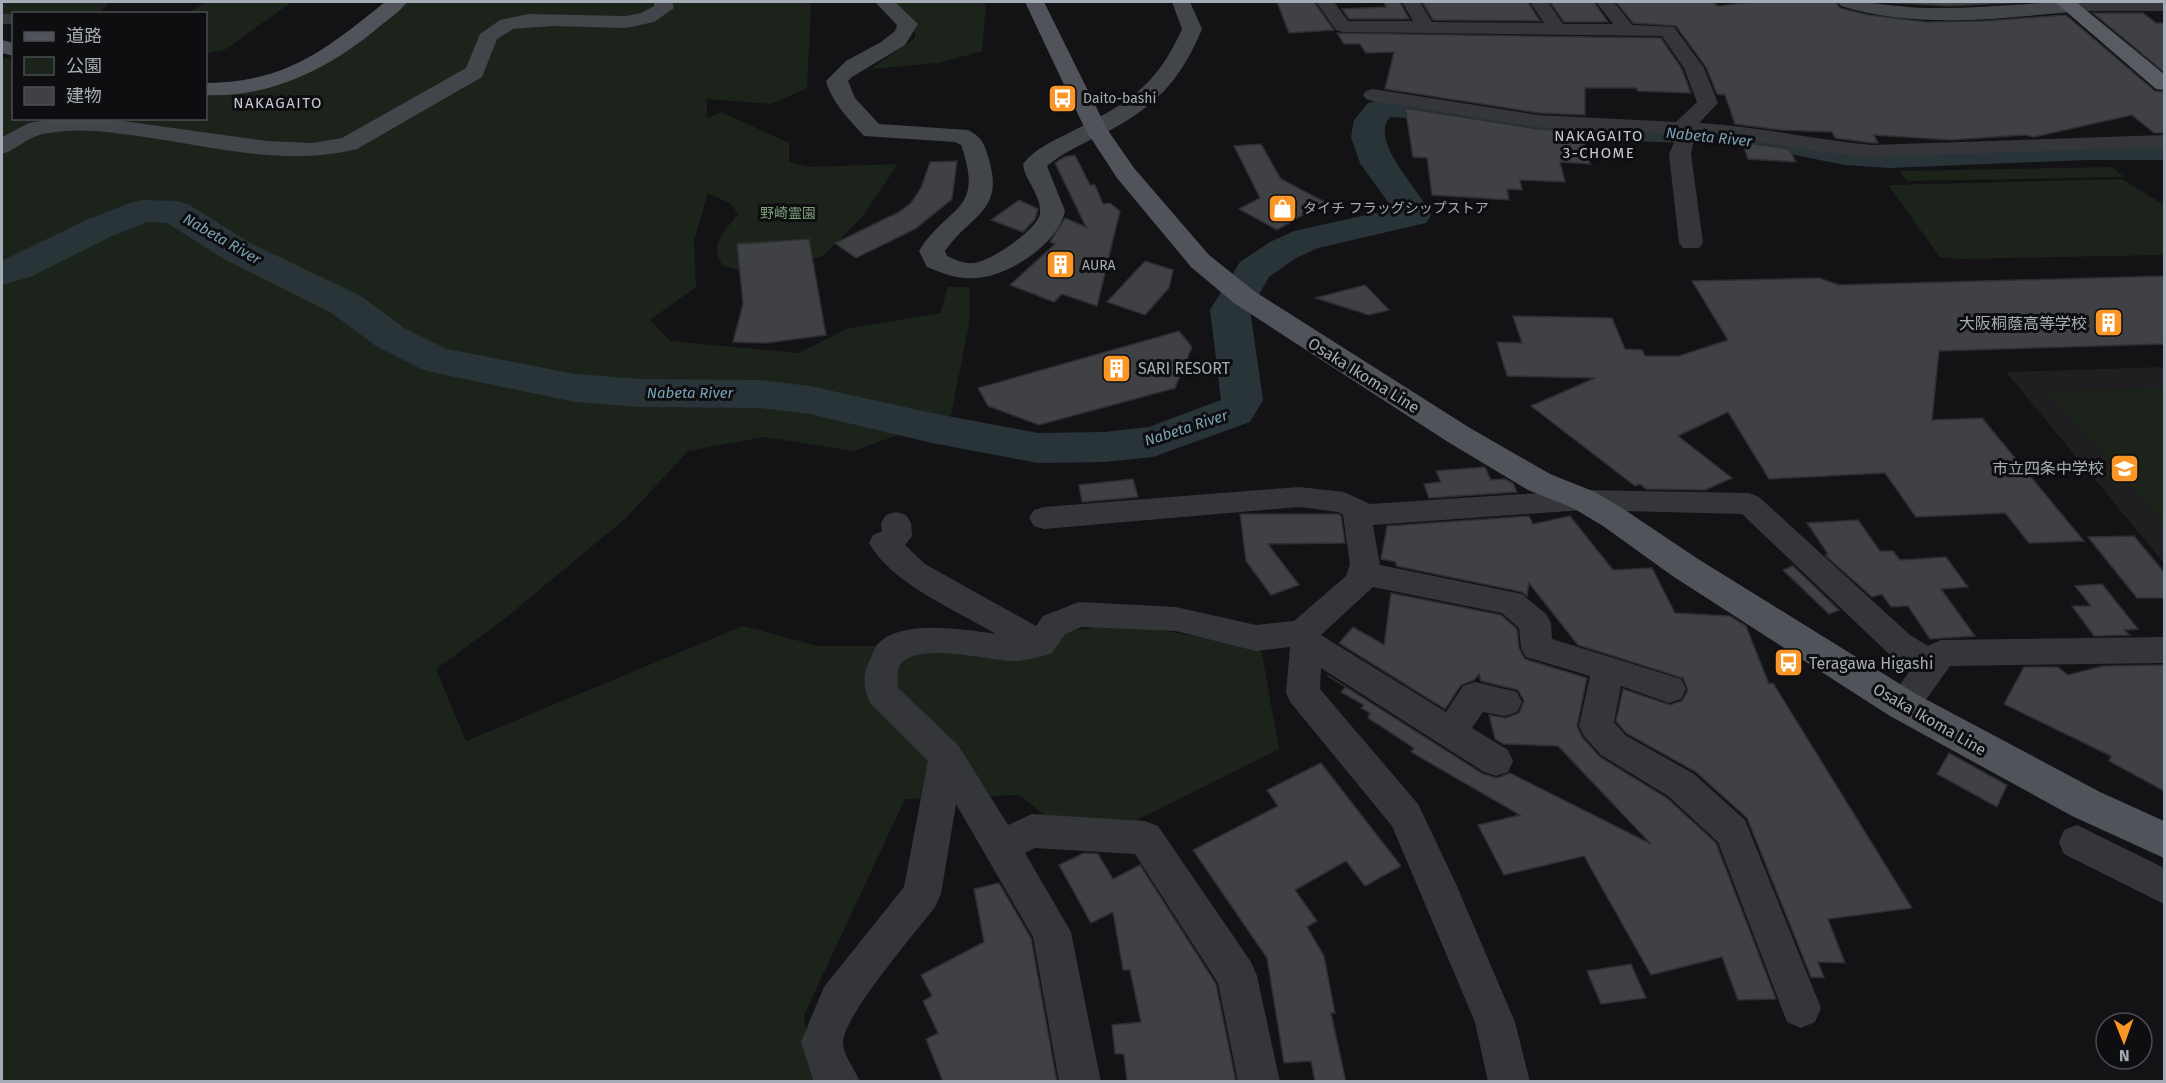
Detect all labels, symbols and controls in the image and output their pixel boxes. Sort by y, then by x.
legend [12,12,207,120]
text: 道路 [66,25,102,47]
text: 公園 [66,55,102,77]
bus stop icon: Daito-bashi [1046,82,1078,114]
text: 建物 [66,85,102,107]
place label: Daito-bashi [1083,90,1156,107]
district label: NAKAGAITO [233,94,323,112]
water label: Nabeta River [1665,124,1754,151]
district label: NAKAGAITO 3-CHOME [1554,127,1644,162]
shop icon: タイチ フラッグシップストア [1266,192,1298,224]
place label: タイチ フラッグシップストア [1303,200,1489,217]
park label: 野崎霊園 [760,205,816,222]
water label: Nabeta River [180,210,265,269]
building icon: AURA [1045,249,1077,281]
place label: AURA [1082,257,1116,274]
building icon: 大阪桐蔭高等学校 [2092,307,2124,339]
place label: 大阪桐蔭高等学校 [1959,314,2087,333]
street label: Osaka Ikoma Line [1305,334,1423,417]
building icon: SARI RESORT [1101,352,1133,384]
place label: SARI RESORT [1138,359,1231,378]
water label: Nabeta River [647,384,735,402]
water label: Nabeta River [1142,406,1231,450]
school or university icon: 市立四条中学校 [2109,452,2141,484]
place label: 市立四条中学校 [1992,459,2104,478]
bus stop icon: Teragawa Higashi [1772,647,1804,679]
place label: Teragawa Higashi [1809,654,1933,673]
street label: Osaka Ikoma Line [1870,679,1990,759]
north arrow [2094,1011,2154,1071]
text: N [2119,1046,2130,1065]

